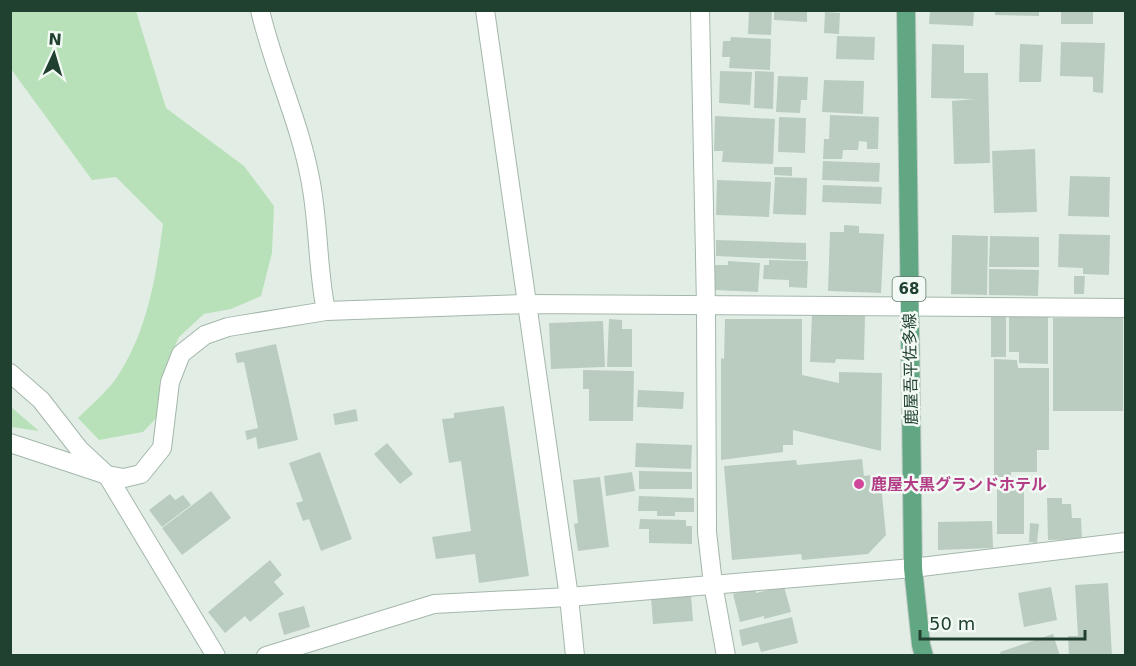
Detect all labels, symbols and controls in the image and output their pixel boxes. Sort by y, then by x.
north arrow [24,24,84,84]
text: N [48,30,62,49]
road number: 68 [892,277,926,301]
street label: 鹿屋吾平佐多線 [900,313,921,425]
place label: 鹿屋大黒グランドホテル [871,475,1047,494]
marker: 鹿屋大黒グランドホテル [852,477,866,491]
scale bar [920,603,1085,641]
text: 50 m [929,613,975,634]

